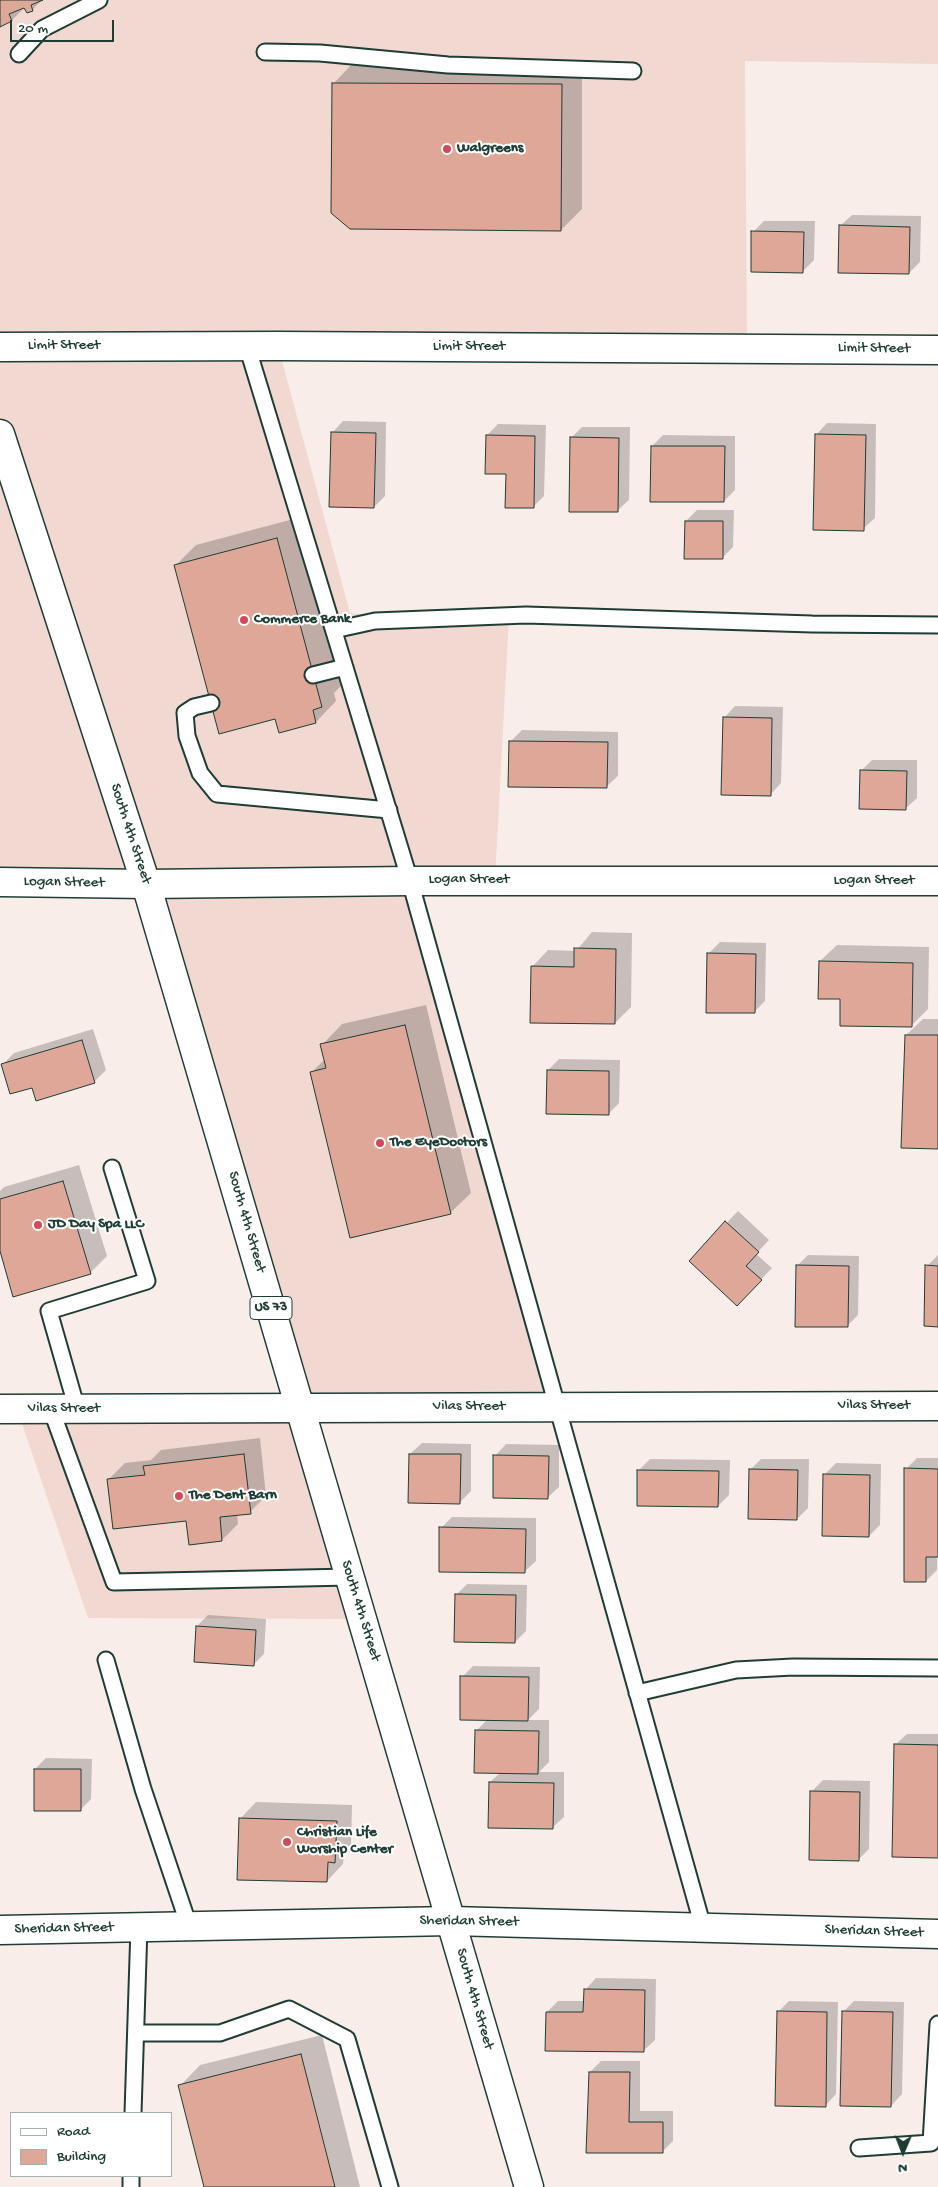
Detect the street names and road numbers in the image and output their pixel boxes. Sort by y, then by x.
street label: Limit Street [28,337,100,355]
street label: Limit Street [433,338,505,356]
street label: Limit Street [838,339,910,359]
street label: South 4th Street [105,782,155,886]
street label: Logan Street [429,871,509,889]
street label: Logan Street [834,872,914,890]
street label: Logan Street [23,873,105,893]
street label: South 4th Street [223,1169,269,1275]
road number: US 73 [250,1296,292,1320]
street label: Vilas Street [838,1397,910,1415]
street label: Vilas Street [433,1398,505,1416]
street label: Vilas Street [28,1400,100,1418]
street label: South 4th Street [336,1558,384,1664]
street label: Sheridan Street [419,1912,519,1932]
street label: Sheridan Street [14,1919,114,1939]
street label: Sheridan Street [824,1921,924,1943]
street label: South 4th Street [451,1946,497,2052]

